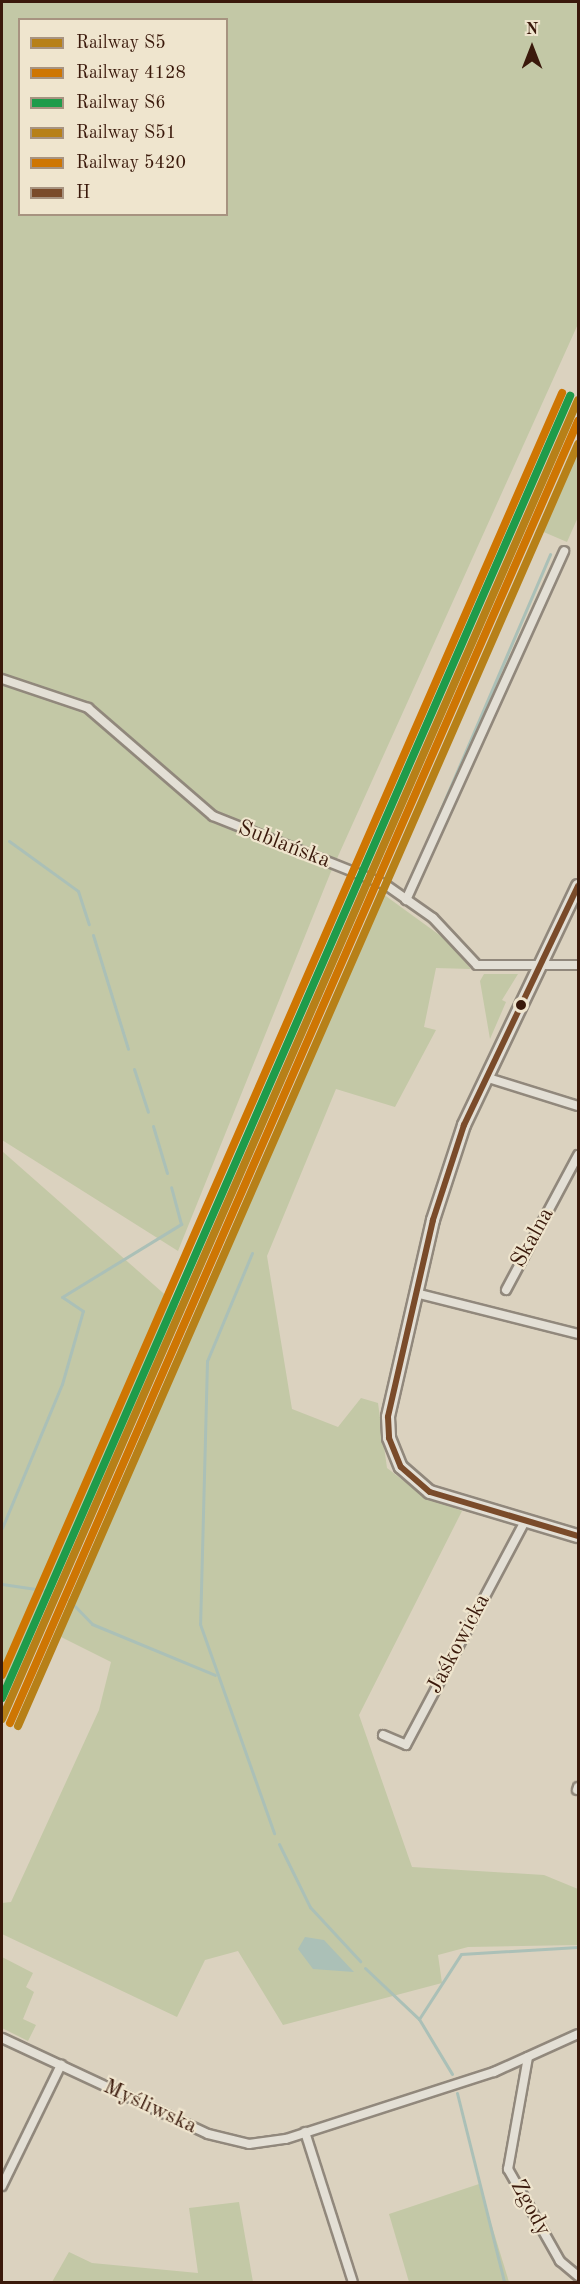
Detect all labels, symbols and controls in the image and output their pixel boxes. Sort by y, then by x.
legend [18,18,228,216]
north arrow [502,18,562,78]
text: N [526,22,538,38]
text: Railway S5 [76,34,166,52]
text: Railway 4128 [76,64,186,82]
text: Railway S6 [76,94,166,112]
text: Railway S51 [76,124,176,142]
text: Railway 5420 [76,154,186,172]
text: H [76,184,90,202]
street label: Sublańska [234,815,334,875]
unlabelled marker [515,999,527,1011]
street label: Skalna [506,1203,560,1273]
street label: Jaśkowicka [422,1590,496,1698]
street label: Myśliwska [99,2074,201,2140]
street label: Zgody [504,2175,556,2241]

